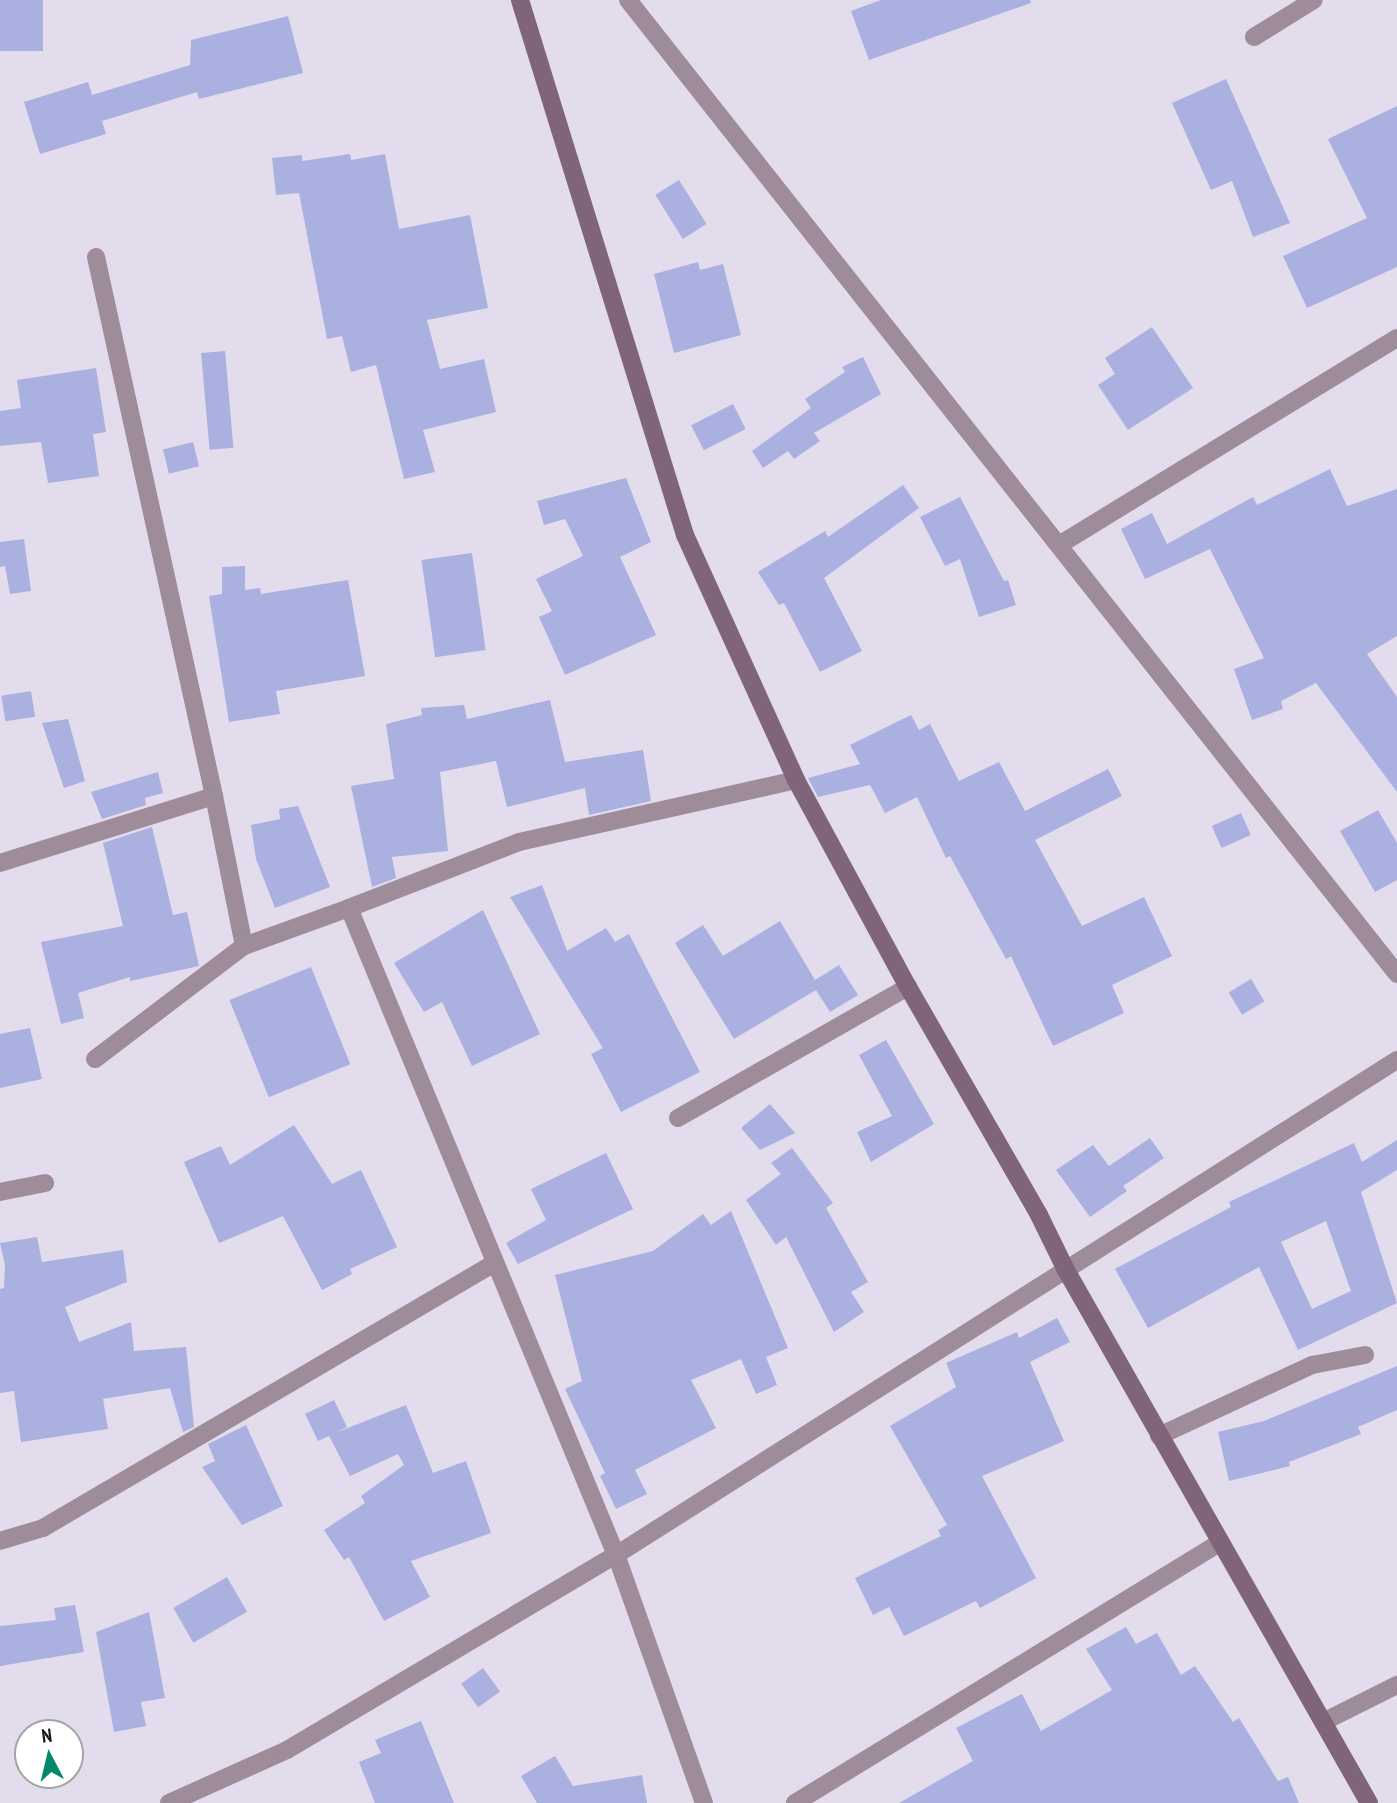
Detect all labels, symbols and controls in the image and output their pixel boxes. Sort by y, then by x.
north arrow [14,1719,84,1789]
text: N [40,1723,53,1748]

